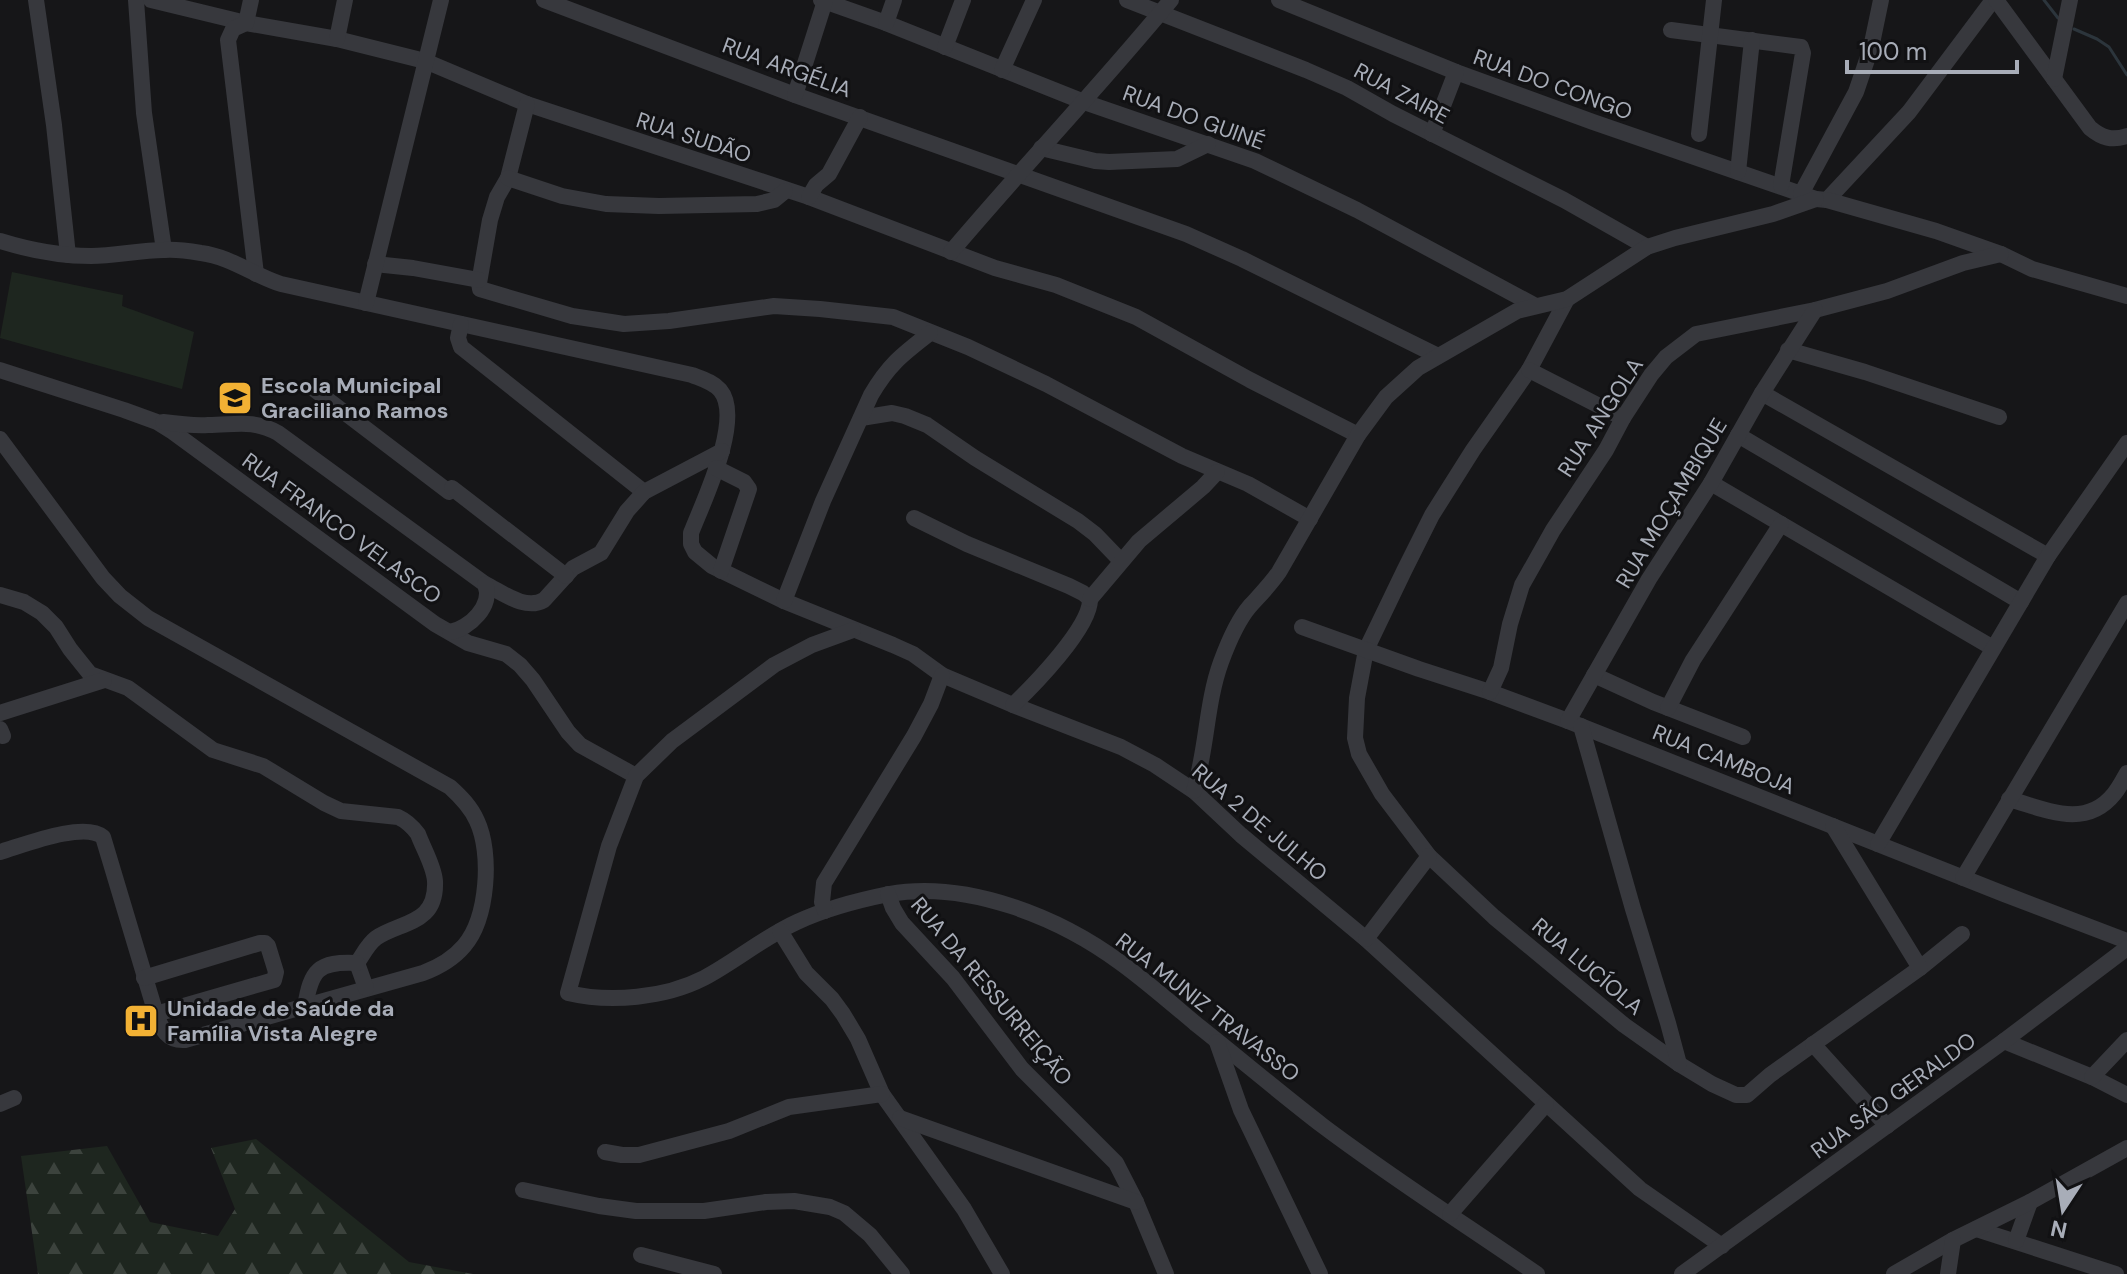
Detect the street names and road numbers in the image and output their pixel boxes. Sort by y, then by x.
street label: RUA ARGÉLIA [718,31,855,104]
street label: RUA DO CONGO [1469,42,1636,127]
street label: RUA ZAIRE [1349,56,1455,131]
street label: RUA DO GUINÉ [1119,78,1269,157]
street label: RUA SUDÃO [633,105,755,170]
street label: RUA ANGOLA [1551,352,1650,483]
street label: RUA MOÇAMBIQUE [1609,413,1734,594]
street label: RUA FRANCO VELASCO [236,446,447,611]
street label: RUA CAMBOJA [1648,718,1799,801]
street label: RUA 2 DE JULHO [1186,757,1333,888]
street label: RUA DA RESSURREIÇÃO [904,891,1079,1091]
street label: RUA LUCÍOLA [1526,911,1649,1021]
street label: RUA MUNIZ TRAVASSO [1110,926,1306,1088]
street label: RUA SÃO GERALDO [1805,1026,1982,1165]

